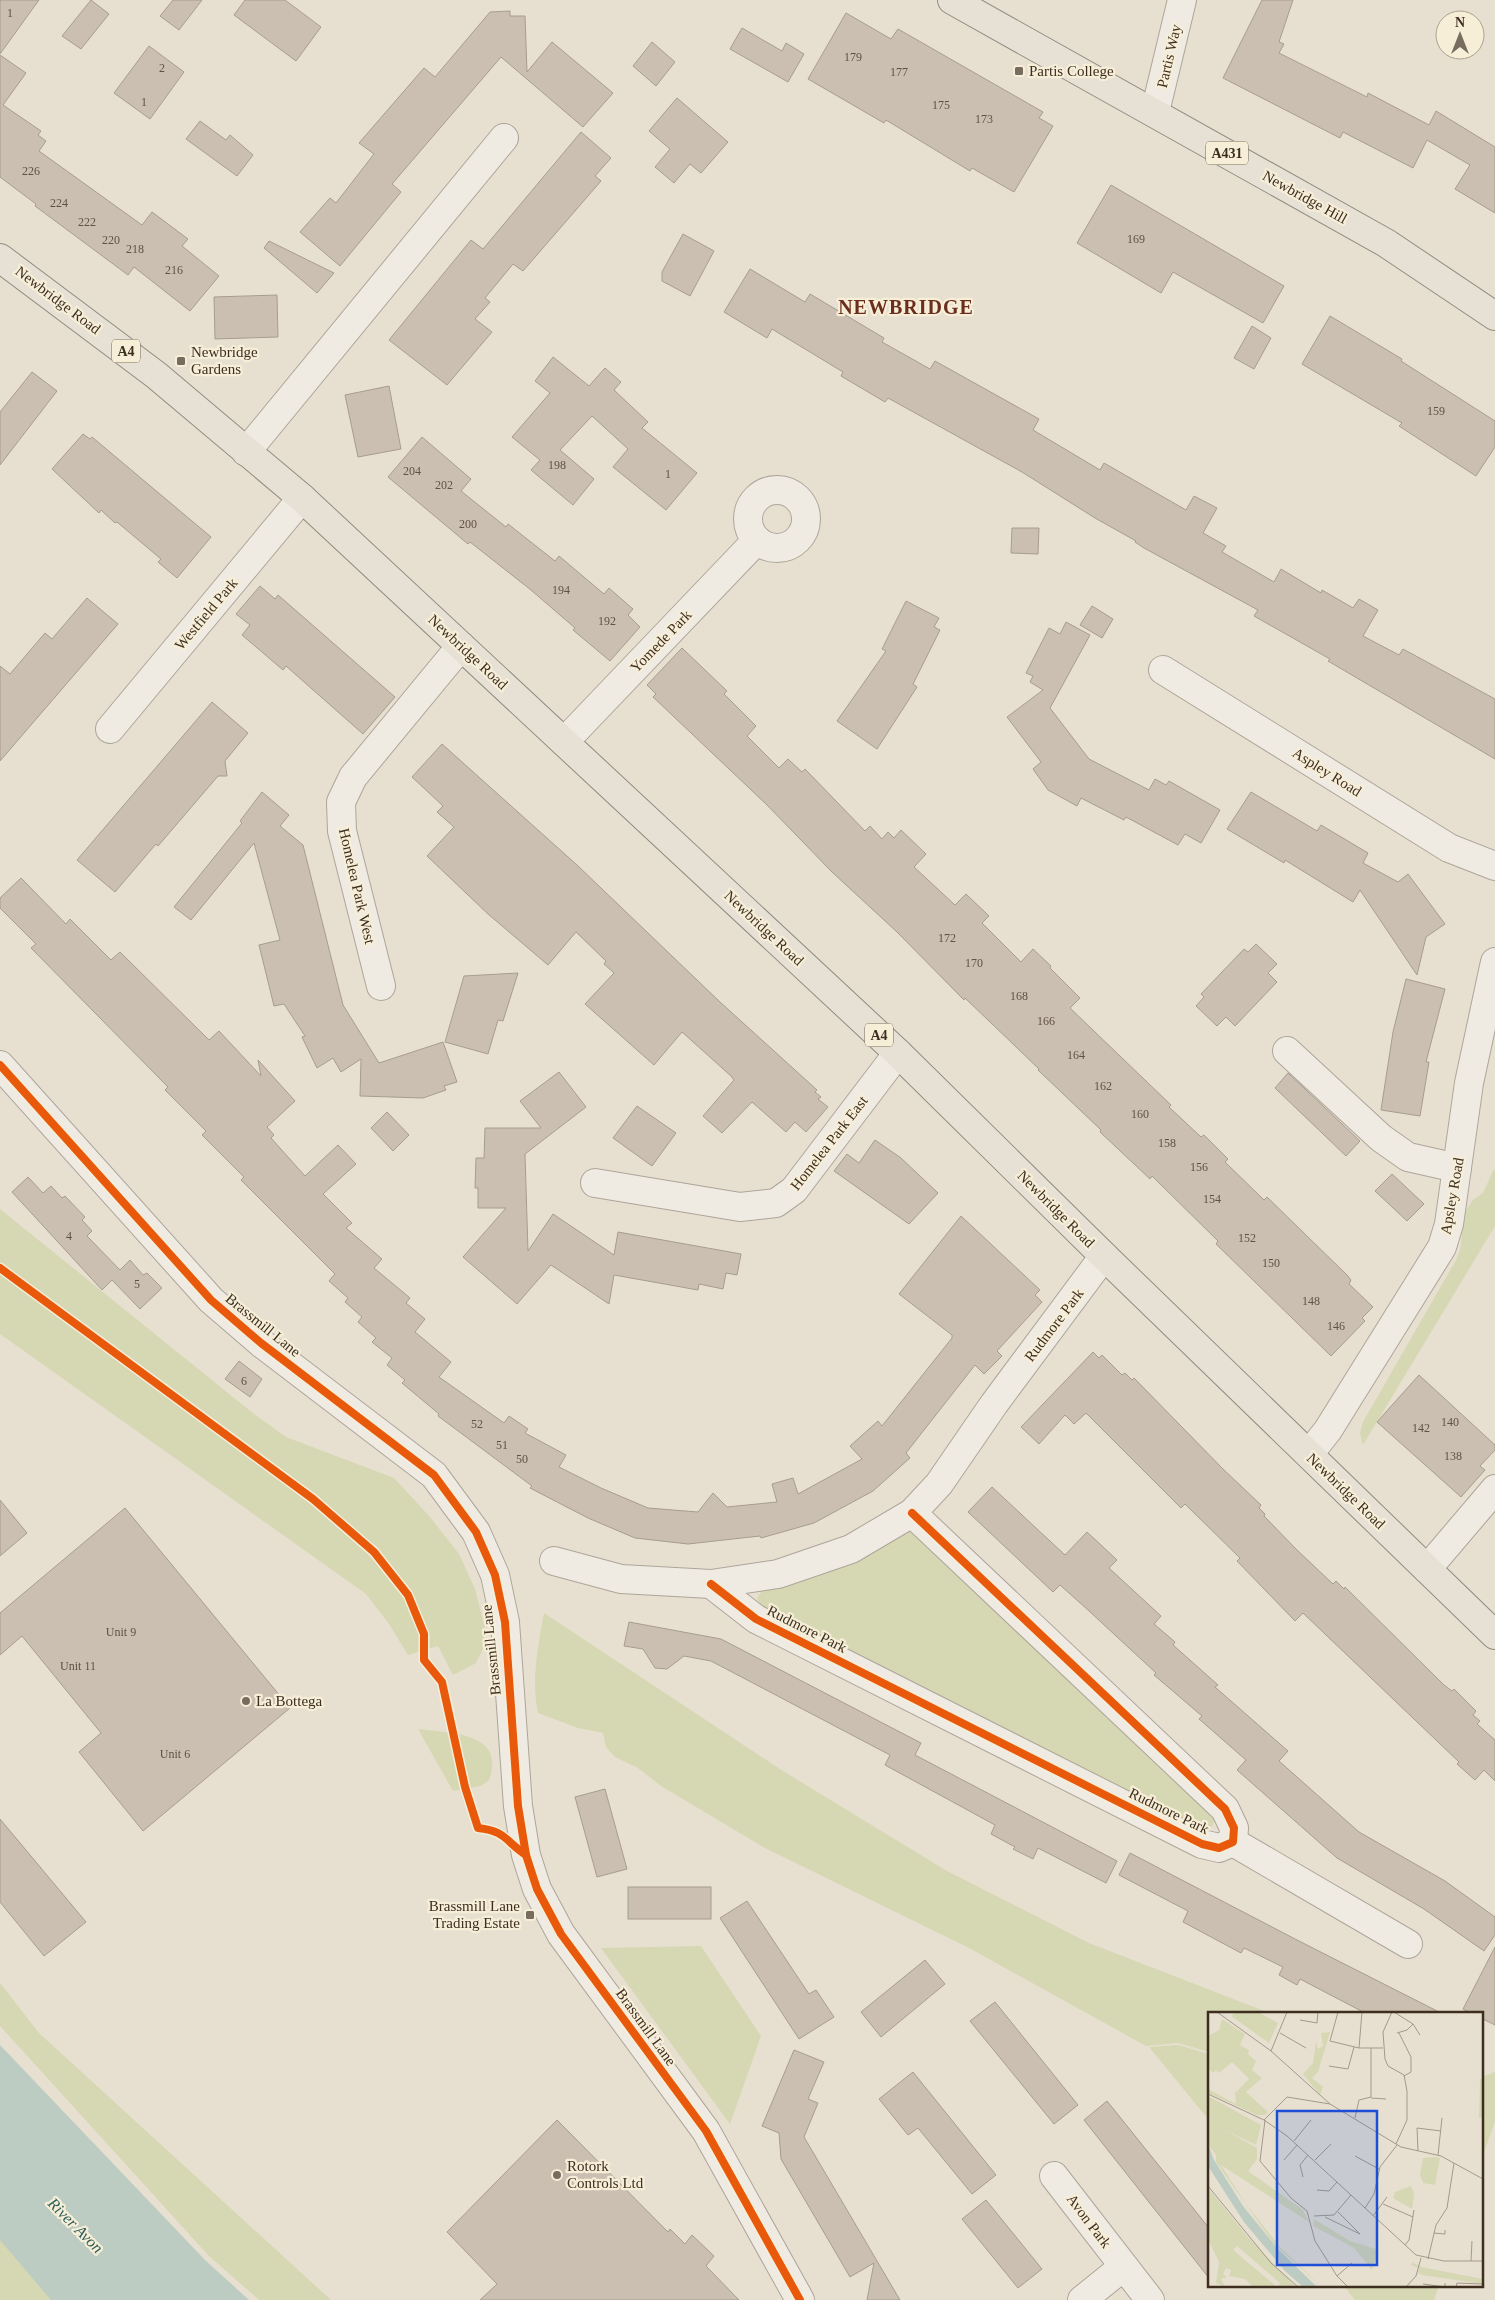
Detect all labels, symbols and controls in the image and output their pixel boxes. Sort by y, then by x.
house number: 1 [7,6,13,20]
north arrow [1435,10,1485,60]
text: N [1455,15,1465,30]
street label: Partis Way [1154,22,1184,89]
house number: 179 [844,50,862,64]
house number: 2 [159,61,165,75]
place label: Partis College [1029,63,1114,79]
house number: 177 [890,65,908,79]
marker: Partis College [1013,65,1025,77]
house number: 1 [141,95,147,109]
house number: 175 [932,98,950,112]
house number: 173 [975,112,993,126]
road number: A431 [1206,142,1248,164]
house number: 226 [22,164,40,178]
street label: Newbridge Hill [1260,167,1350,227]
house number: 224 [50,196,68,210]
house number: 222 [78,215,96,229]
house number: 169 [1127,232,1145,246]
house number: 220 [102,233,120,247]
house number: 218 [126,242,144,256]
street label: Newbridge Road [12,263,104,337]
house number: 216 [165,263,183,277]
district label: NEWBRIDGE [838,296,974,318]
road number: A4 [112,340,140,362]
place label: Newbridge Gardens [191,344,258,377]
marker: Newbridge Gardens [175,355,187,367]
house number: 159 [1427,404,1445,418]
house number: 198 [548,458,566,472]
house number: 204 [403,464,421,478]
house number: 1 [665,467,671,481]
house number: 202 [435,478,453,492]
house number: 200 [459,517,477,531]
street label: Westfield Park [171,575,241,653]
house number: 194 [552,583,570,597]
street label: Yomede Park [627,606,695,676]
street label: Newbridge Road [425,611,511,693]
house number: 192 [598,614,616,628]
street label: Aspley Road [1290,745,1365,800]
street label: Homelea Park West [336,826,378,946]
street label: Newbridge Road [721,887,807,969]
house number: 172 [938,931,956,945]
house number: 170 [965,956,983,970]
house number: 168 [1010,989,1028,1003]
house number: 166 [1037,1014,1055,1028]
road number: A4 [865,1024,893,1046]
house number: 164 [1067,1048,1085,1062]
house number: 162 [1094,1079,1112,1093]
street label: Homelea Park East [787,1092,871,1193]
house number: 160 [1131,1107,1149,1121]
house number: 158 [1158,1136,1176,1150]
street label: Apsley Road [1437,1156,1467,1236]
house number: 156 [1190,1160,1208,1174]
street label: Newbridge Road [1014,1167,1098,1251]
house number: 154 [1203,1192,1221,1206]
house number: 4 [66,1229,72,1243]
house number: 152 [1238,1231,1256,1245]
house number: 150 [1262,1256,1280,1270]
house number: 5 [134,1277,140,1291]
street label: Rudmore Park [1021,1285,1087,1365]
street label: Brassmill Lane [223,1290,304,1360]
house number: 148 [1302,1294,1320,1308]
house number: 146 [1327,1319,1345,1333]
house number: 6 [241,1374,247,1388]
house number: 140 [1441,1415,1459,1429]
house number: 52 [471,1417,483,1431]
house number: 142 [1412,1421,1430,1435]
house number: 51 [496,1438,508,1452]
house number: 138 [1444,1449,1462,1463]
street label: Newbridge Road [1304,1450,1389,1533]
house number: 50 [516,1452,528,1466]
street label: Rudmore Park [765,1602,850,1656]
street label: Brassmill Lane [478,1603,504,1696]
house number: Unit 9 [106,1625,136,1639]
house number: Unit 11 [60,1659,96,1673]
place label: La Bottega [256,1693,323,1709]
marker: La Bottega [240,1695,252,1707]
house number: Unit 6 [160,1747,190,1761]
street label: Rudmore Park [1126,1785,1212,1837]
place label: Brassmill Lane Trading Estate [429,1898,520,1931]
marker: Brassmill Lane Trading Estate [524,1909,536,1921]
street label: Brassmill Lane [613,1985,679,2069]
inset map [1208,2012,1482,2288]
place label: Rotork Controls Ltd [567,2158,644,2191]
marker: Rotork Controls Ltd [551,2169,563,2181]
street label: Avon Park [1064,2191,1115,2252]
water label: River Avon [44,2194,107,2256]

